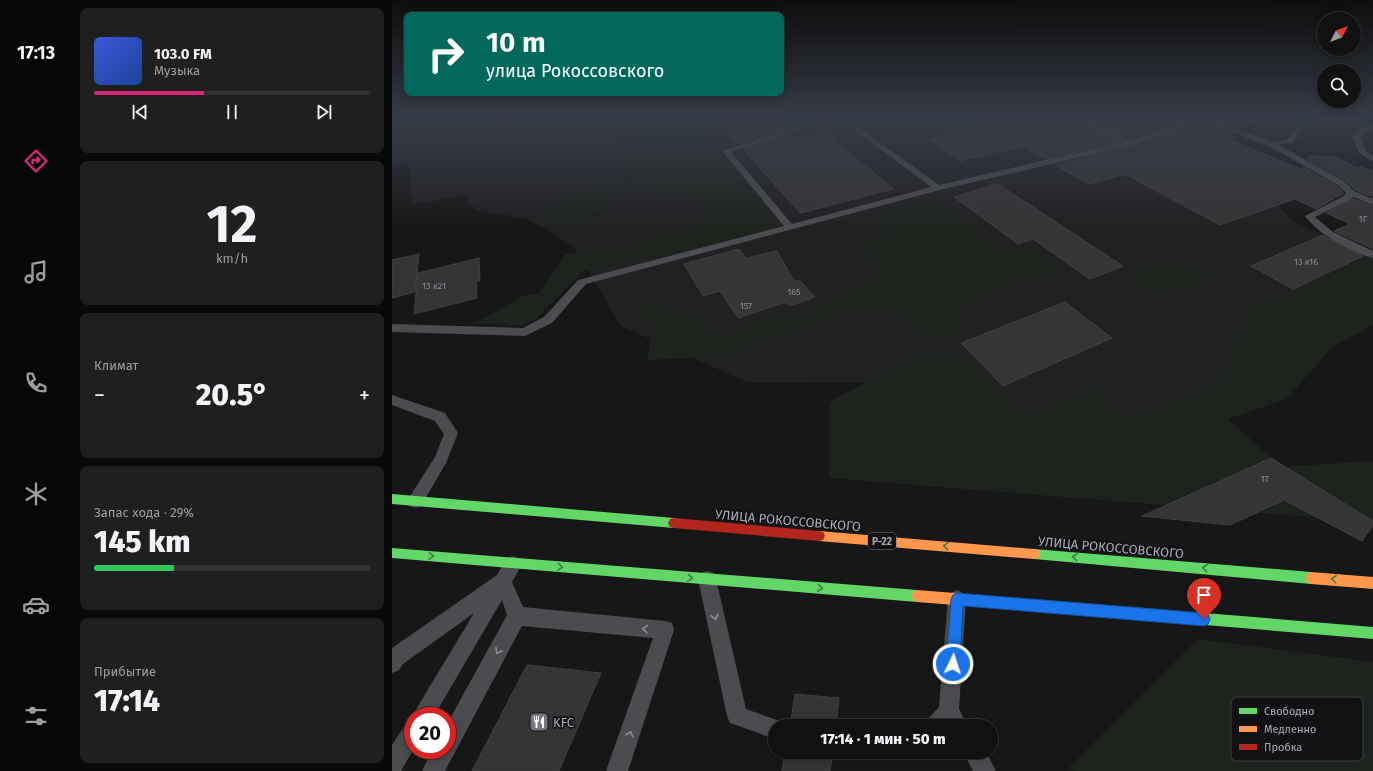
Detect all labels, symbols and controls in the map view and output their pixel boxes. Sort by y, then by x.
north arrow [1317,12,1361,56]
map controls [1317,12,1361,108]
text: 10 m [486,26,546,59]
icon: right [420,28,472,80]
text: 17:13 [17,42,55,64]
text: 103.0 FM [154,45,212,63]
text: улица Рокоссовского [486,60,664,82]
text: Музыка [154,63,200,78]
button: search [1317,64,1361,108]
icon: previous [129,101,151,123]
icon: pause [221,101,243,123]
icon: next [313,101,335,123]
icon: directions [22,147,50,175]
text: 12 [206,193,258,256]
house number: 1Г [1359,214,1368,224]
text: km/h [216,251,248,266]
house number: 13 к16 [1294,257,1318,267]
icon: music [22,258,50,286]
house number: 13 к21 [422,281,446,291]
house number: 165 [787,287,801,297]
house number: 157 [740,301,752,311]
text: Климат [94,358,138,373]
icon: phone [22,369,50,397]
text: 20.5° [196,377,268,413]
text: − [94,382,105,409]
text: + [359,382,370,409]
house number: 1Т [1261,474,1270,484]
icon: climate [22,480,50,508]
text: Запас хода · 29% [94,505,194,520]
street label: УЛИЦА РОКОССОВСКОГО [714,507,861,534]
text: 145 km [94,524,191,560]
road number: Р-22 [868,533,896,549]
street label: УЛИЦА РОКОССОВСКОГО [1037,534,1184,561]
one-way arrow [943,542,949,551]
one-way arrow [428,552,434,561]
one-way arrow [1072,553,1078,562]
one-way arrow [557,563,563,572]
one-way arrow [1202,564,1208,573]
one-way arrow [687,573,693,582]
one-way arrow [1331,575,1337,584]
pin [1187,578,1221,619]
one-way arrow [817,584,823,593]
icon: arrive [1193,584,1215,606]
icon: car [22,591,50,619]
one-way arrow [710,614,718,620]
one-way arrow [642,624,648,633]
position arrow [932,643,974,685]
one-way arrow [496,646,503,654]
text: Прибытие [94,664,156,679]
text: 17:14 [94,683,160,719]
legend [1231,697,1363,761]
icon: filters [22,702,50,730]
text: Свободно [1264,705,1314,718]
speed limit sign: 20 [404,707,456,759]
restaurant icon: KFC [528,711,550,733]
place label: KFC [553,715,575,730]
text: Медленно [1264,723,1316,736]
text: 17:14 · 1 мин · 50 m [820,730,946,748]
one-way arrow [625,731,633,738]
text: Пробка [1264,741,1302,754]

